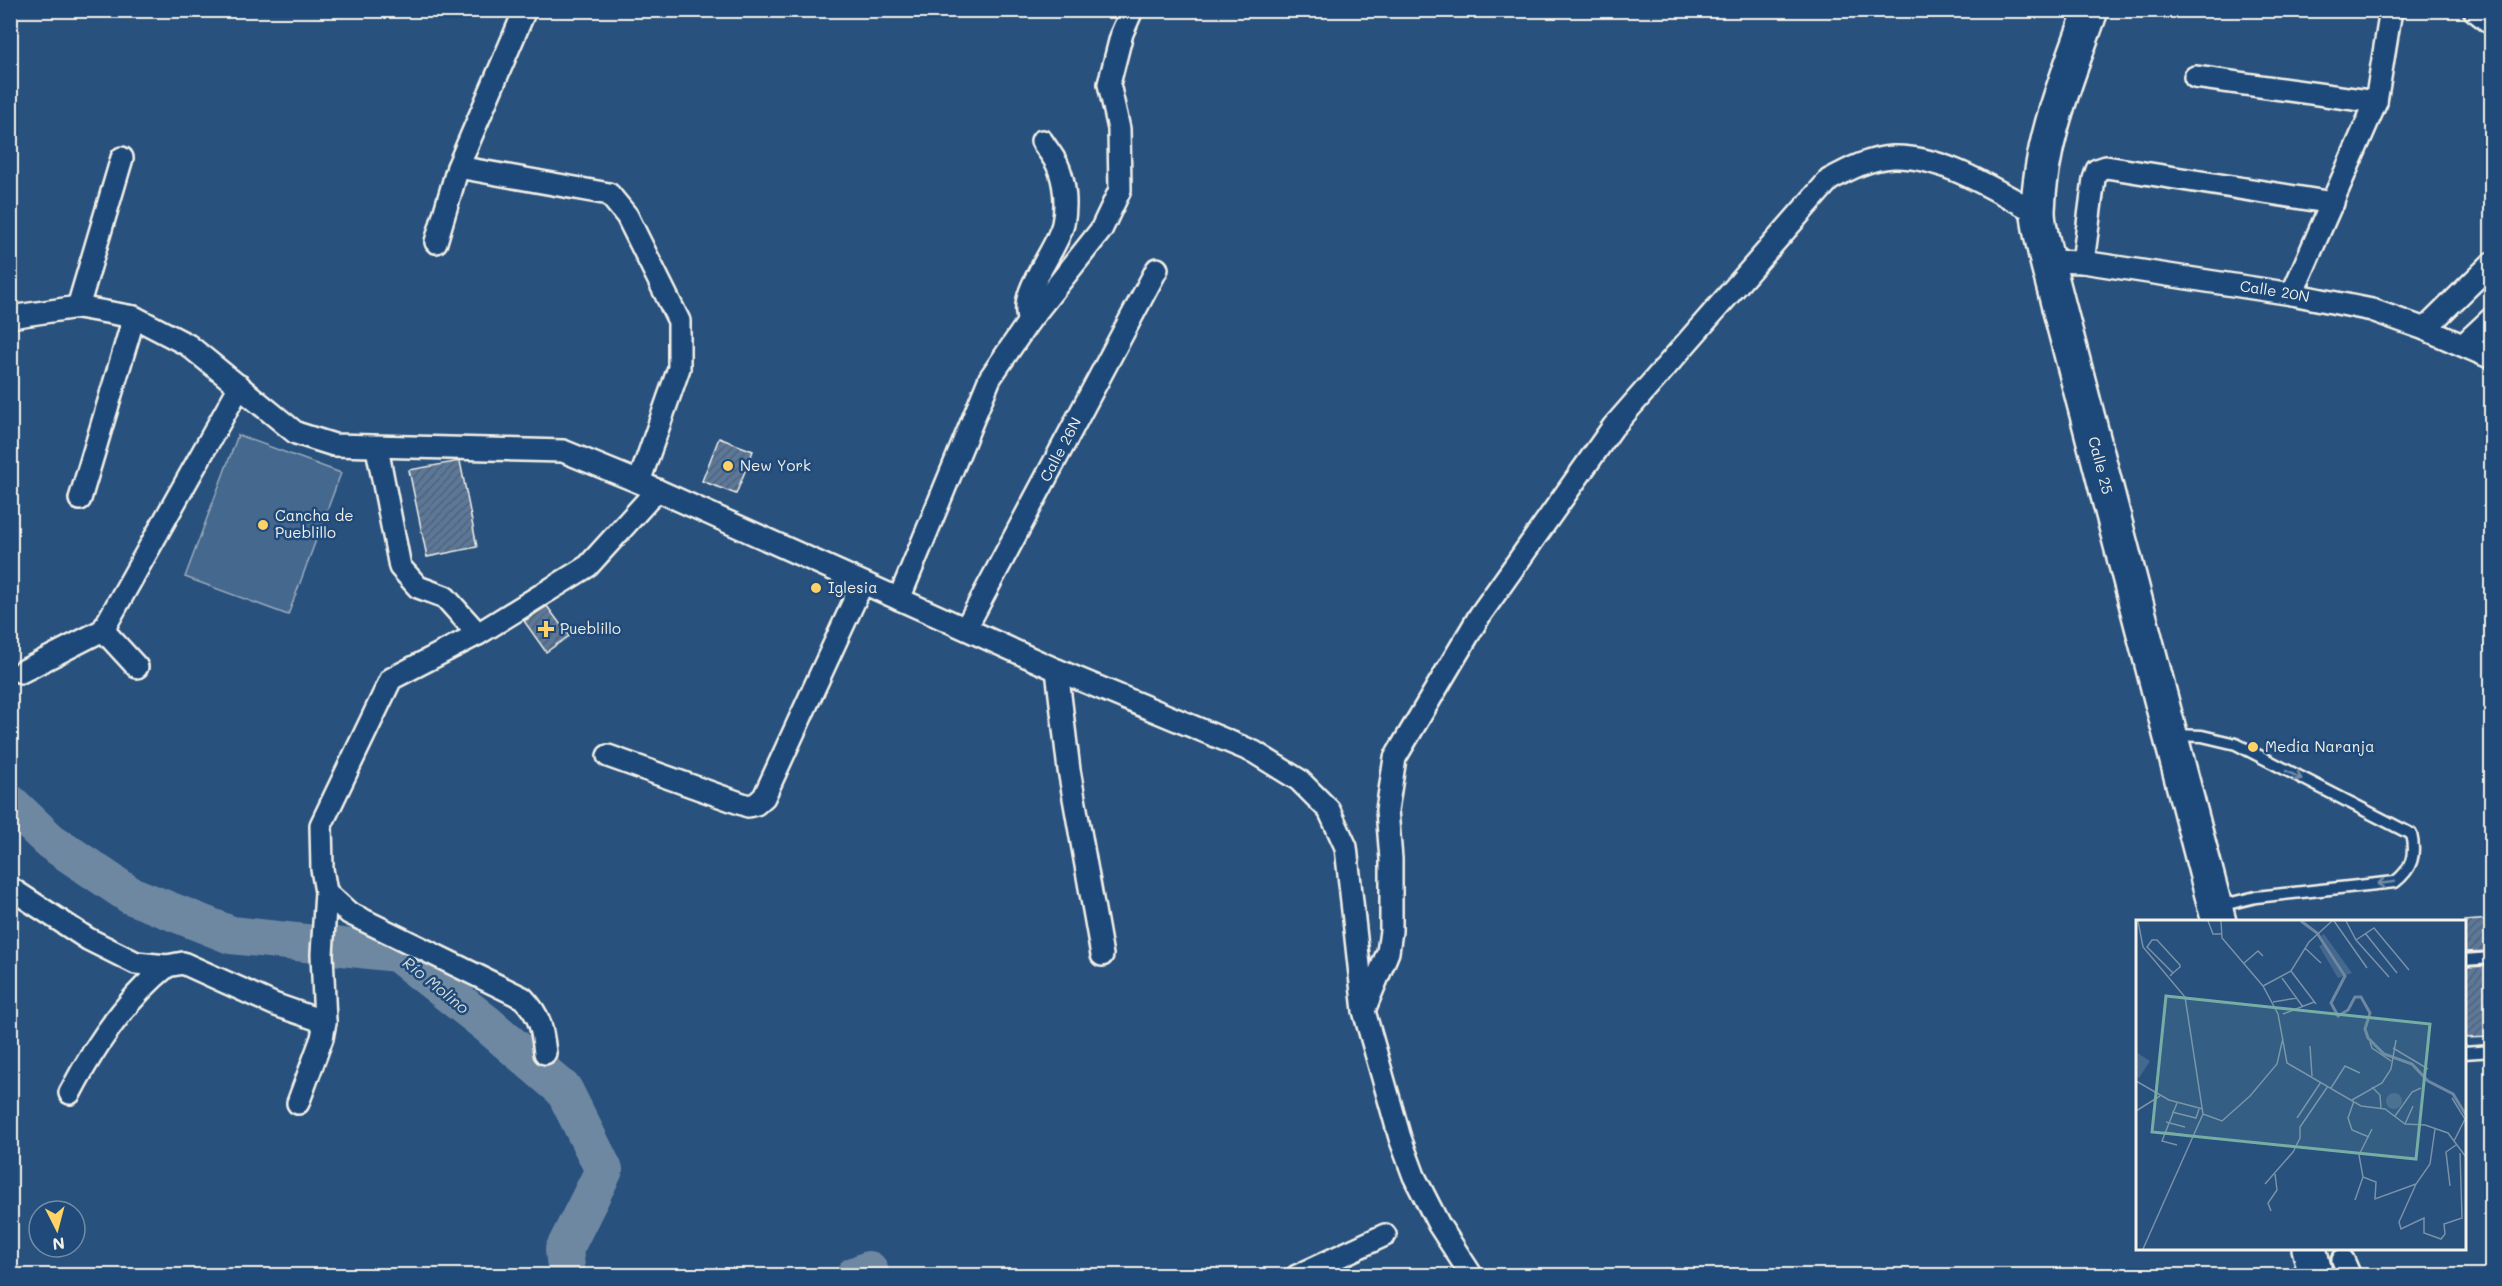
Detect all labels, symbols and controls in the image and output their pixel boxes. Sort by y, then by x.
street label: Calle 20N [2239,275,2312,306]
street label: Calle 26N [1035,414,1085,485]
street label: Calle 25 [2084,434,2118,496]
place label: New York [740,455,811,475]
marker: New York [721,459,735,473]
place label: Cancha de Pueblillo [275,505,354,542]
marker: Cancha de Pueblillo [256,518,270,532]
place label: Iglesia [828,577,878,597]
marker: Iglesia [809,581,823,595]
place label: Pueblillo [560,618,621,638]
marker: Pueblillo [537,620,555,638]
place label: Media Naranja [2265,736,2374,756]
marker: Media Naranja [2246,740,2260,754]
one-way arrow [2285,769,2303,781]
one-way arrow [2376,877,2396,888]
inset map [2136,920,2466,1250]
water label: Río Molino [399,951,474,1018]
north arrow [27,1199,87,1259]
text: N [51,1233,66,1255]

